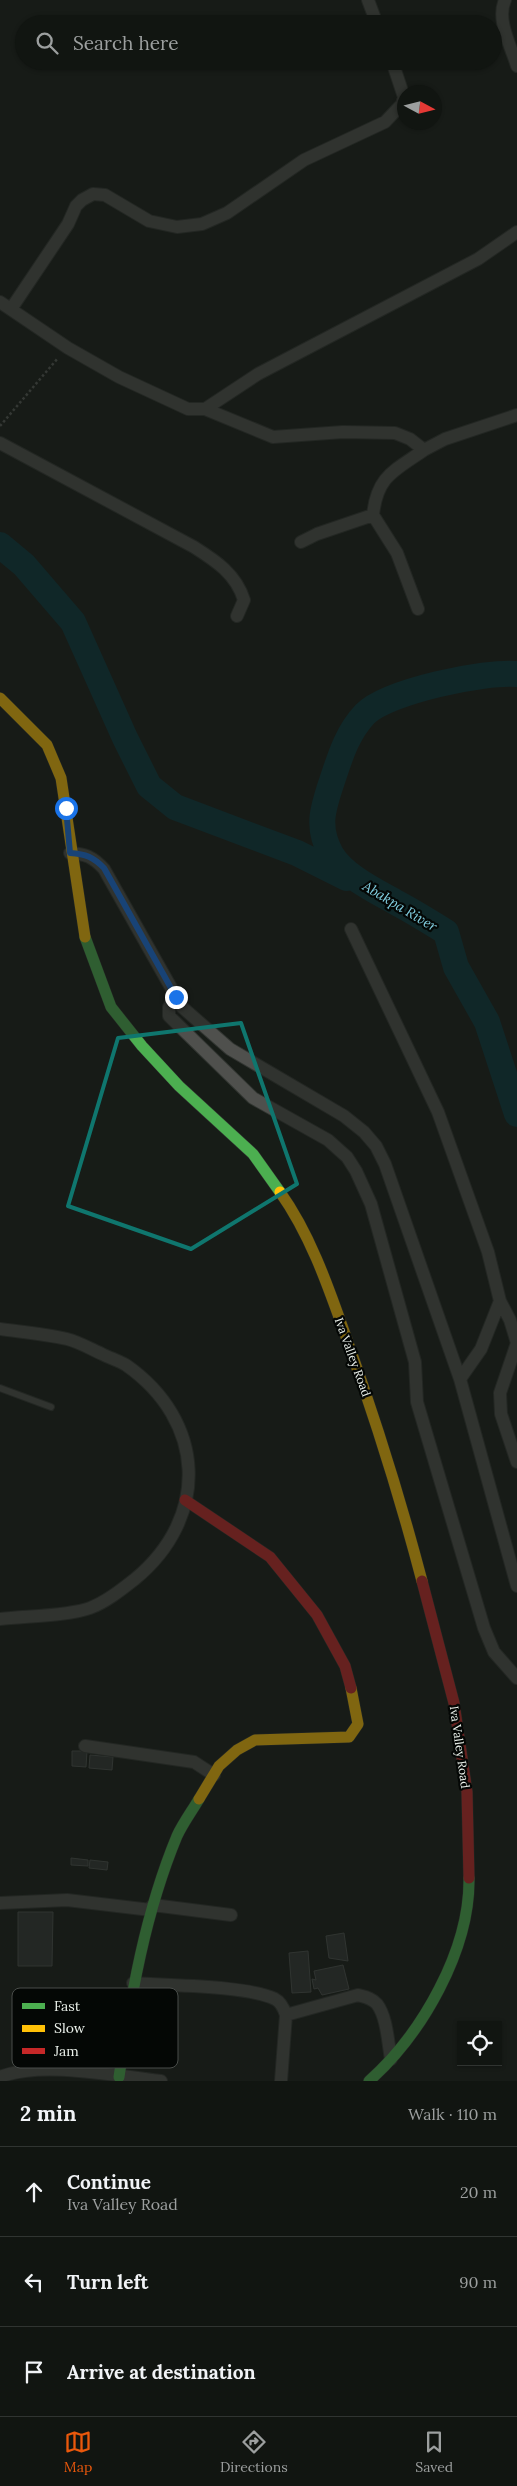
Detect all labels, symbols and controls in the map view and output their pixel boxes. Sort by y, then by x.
search box [15,15,502,70]
icon: search [33,29,61,57]
text: Search here [73,31,179,55]
north arrow [397,85,442,130]
route start [55,797,78,820]
water label: Abakpa River [359,876,441,936]
route end [165,986,188,1009]
street label: Iva Valley Road [332,1315,374,1399]
street label: Iva Valley Road [447,1705,473,1789]
legend [12,1988,178,2068]
text: Fast [54,1997,81,2015]
text: Slow [54,2019,86,2037]
map controls [457,2021,502,2066]
button: locate [457,2021,502,2066]
text: Jam [53,2042,79,2060]
text: 2 min [20,2100,76,2127]
text: Walk · 110 m [408,2104,497,2124]
text: Continue [67,2170,151,2194]
icon: ahead [20,2178,48,2206]
text: 20 m [460,2182,497,2202]
text: Iva Valley Road [67,2194,178,2214]
icon: left [20,2268,48,2296]
text: Turn left [67,2270,148,2294]
text: 90 m [459,2272,497,2292]
icon: arrive [20,2358,48,2386]
text: Arrive at destination [67,2360,256,2384]
tab: Map [64,2428,92,2476]
tab: Directions [220,2428,288,2476]
tab: Saved [415,2428,453,2476]

